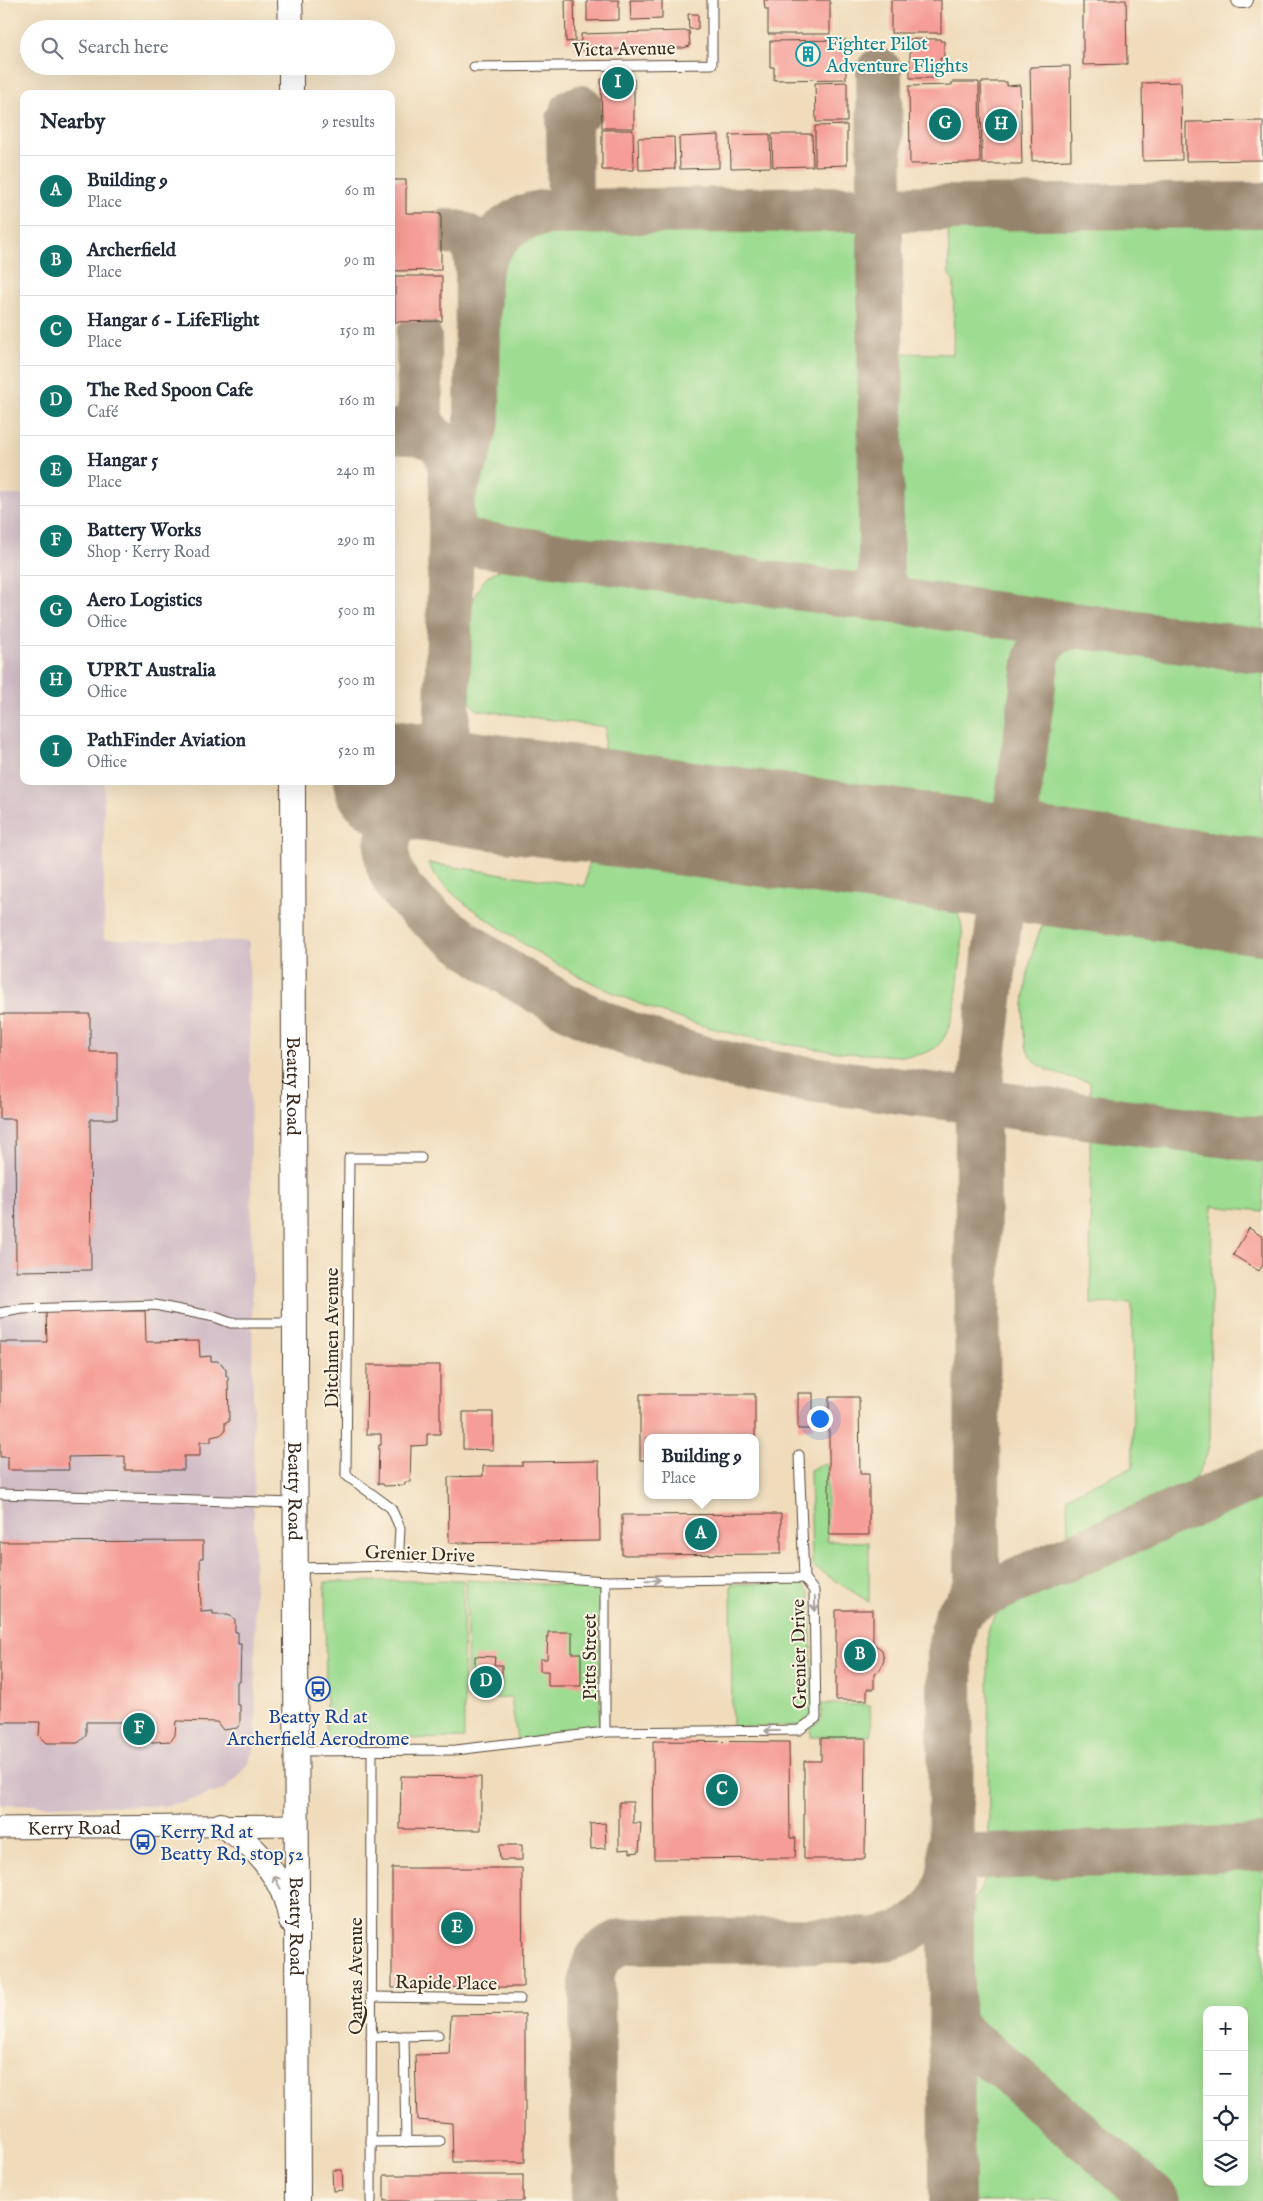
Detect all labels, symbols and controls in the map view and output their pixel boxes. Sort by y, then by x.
search box [20,20,395,75]
place label: Fighter Pilot Adventure Flights [825,33,968,79]
icon: search [38,34,66,62]
text: Search here [78,36,169,60]
street label: Victa Avenue [572,37,676,63]
building icon: Fighter Pilot Adventure Flights [795,41,821,67]
pin: I [602,64,634,102]
pin: G [929,105,961,143]
pin: H [985,106,1017,144]
text: Nearby [40,109,105,136]
text: 9 results [322,113,375,133]
text: Building 9 [87,169,168,193]
text: A [51,181,61,201]
text: 60 m [345,181,375,201]
text: Place [87,193,122,213]
text: Archerfield [87,239,176,263]
text: B [51,251,61,271]
text: 90 m [344,251,375,271]
text: Place [87,263,122,283]
text: Hangar 6 - LifeFlight [87,309,260,333]
text: C [50,321,62,341]
text: 150 m [340,321,375,341]
text: Place [87,333,122,353]
text: The Red Spoon Cafe [87,379,253,403]
text: D [50,391,62,411]
text: 160 m [339,391,375,411]
text: Café [87,403,118,423]
text: Hangar 5 [87,449,158,473]
text: E [50,461,62,481]
text: 240 m [336,461,375,481]
text: Place [87,473,122,493]
text: Battery Works [87,519,201,543]
text: F [51,531,61,551]
text: 290 m [337,531,375,551]
text: Shop · Kerry Road [87,543,210,563]
text: Aero Logistics [87,589,202,613]
text: G [50,601,62,621]
text: 500 m [338,601,375,621]
text: Office [87,613,127,633]
text: UPRT Australia [87,659,216,683]
text: H [49,671,63,691]
text: 500 m [338,671,375,691]
text: Office [87,683,127,703]
text: PathFinder Aviation [87,729,246,753]
text: I [53,741,59,761]
text: 520 m [338,741,375,761]
text: Office [87,753,127,773]
street label: Beatty Road [280,1036,304,1136]
street label: Ditchmen Avenue [321,1267,345,1408]
your location [807,1406,833,1432]
popup [644,1434,759,1499]
street label: Beatty Road [281,1441,306,1541]
text: Building 9 [661,1445,742,1469]
text: Place [661,1469,696,1489]
pin: A [685,1515,717,1553]
street label: Grenier Drive [365,1541,476,1569]
one-way arrow [645,1576,661,1585]
one-way arrow [810,1595,819,1611]
street label: Grenier Drive [787,1598,813,1709]
street label: Pitts Street [579,1613,603,1701]
pin: B [844,1636,876,1674]
pin: D [470,1663,502,1701]
bus stop icon: Beatty Rd at Archerfield Aerodrome [305,1676,331,1702]
place label: Beatty Rd at Archerfield Aerodrome [226,1706,409,1752]
pin: F [123,1710,155,1748]
one-way arrow [764,1726,780,1736]
pin: C [706,1771,738,1809]
street label: Kerry Road [27,1817,121,1842]
place label: Kerry Rd at Beatty Rd, stop 52 [160,1821,304,1867]
bus stop icon: Kerry Rd at Beatty Rd, stop 52 [130,1829,156,1855]
one-way arrow [272,1875,282,1890]
street label: Beatty Road [283,1876,307,1976]
pin: E [441,1909,473,1947]
street label: Qantas Avenue [345,1917,369,2035]
street label: Rapide Place [395,1971,497,1997]
map controls [1203,2006,1248,2186]
button: + [1203,2006,1248,2051]
button: − [1203,2051,1248,2096]
button: locate [1203,2096,1248,2141]
button: layers [1203,2141,1248,2186]

